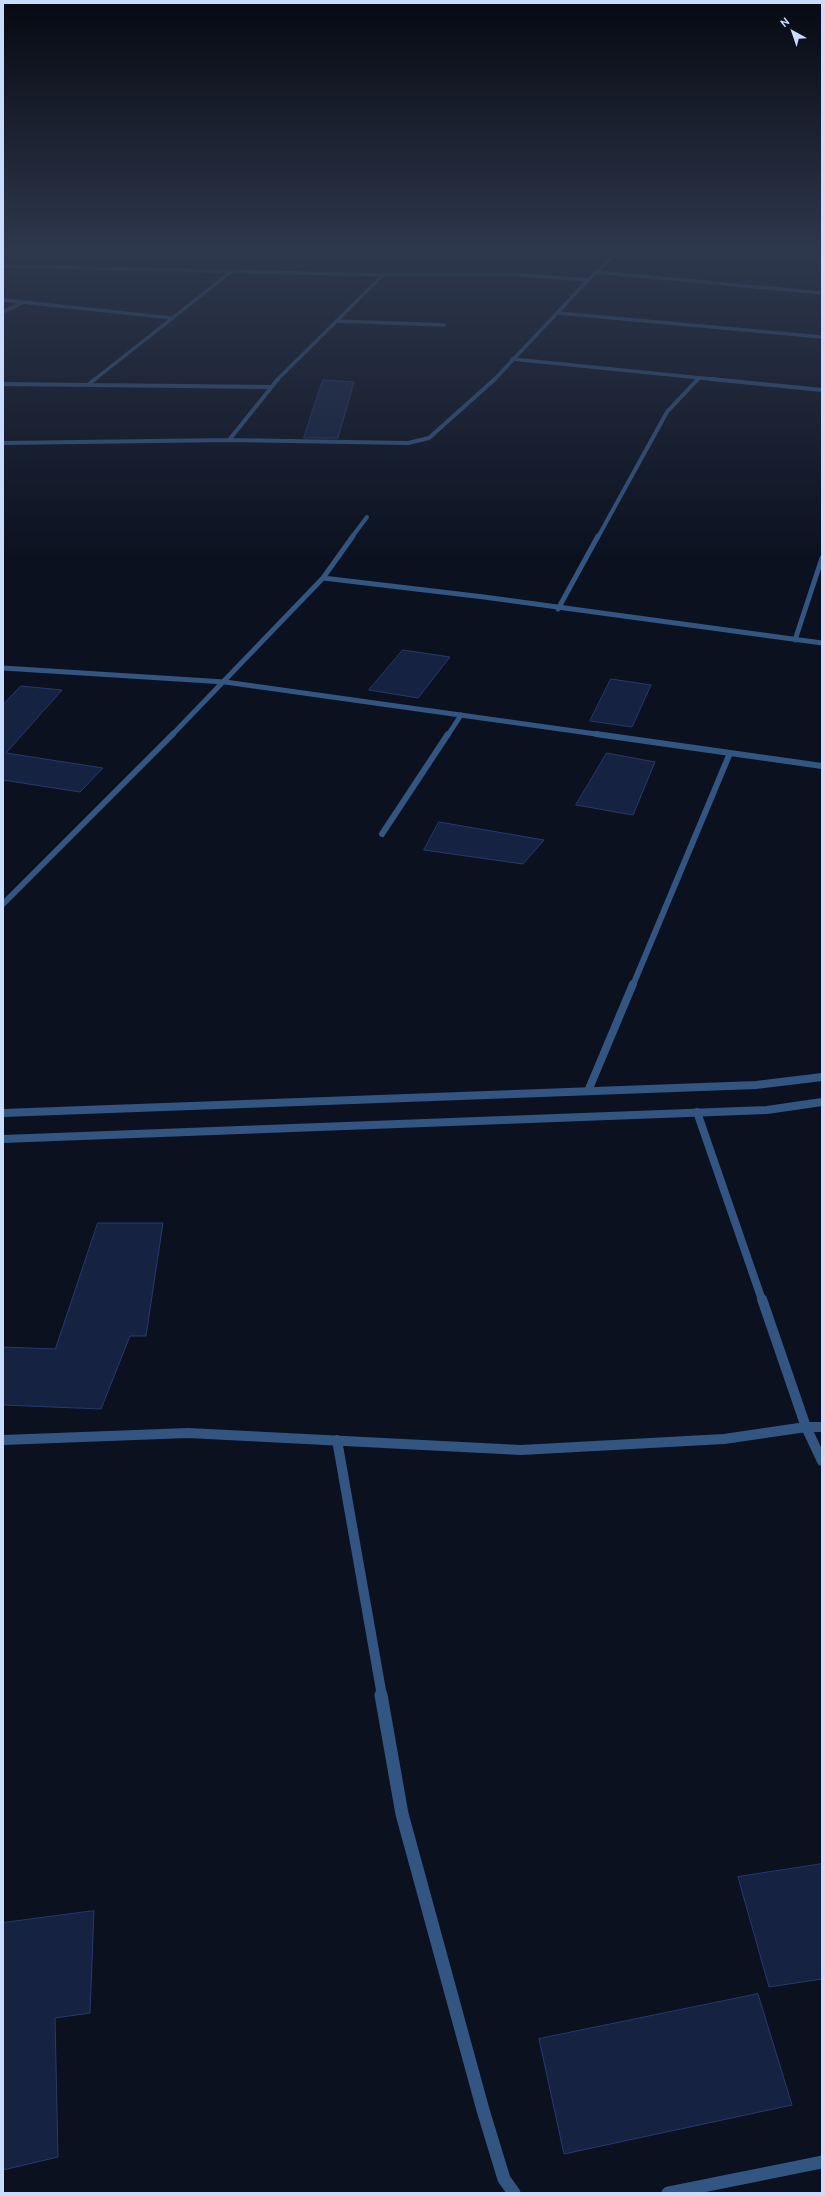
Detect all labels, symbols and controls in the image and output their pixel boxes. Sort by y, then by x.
north arrow [773,12,813,52]
text: N [778,15,793,31]

